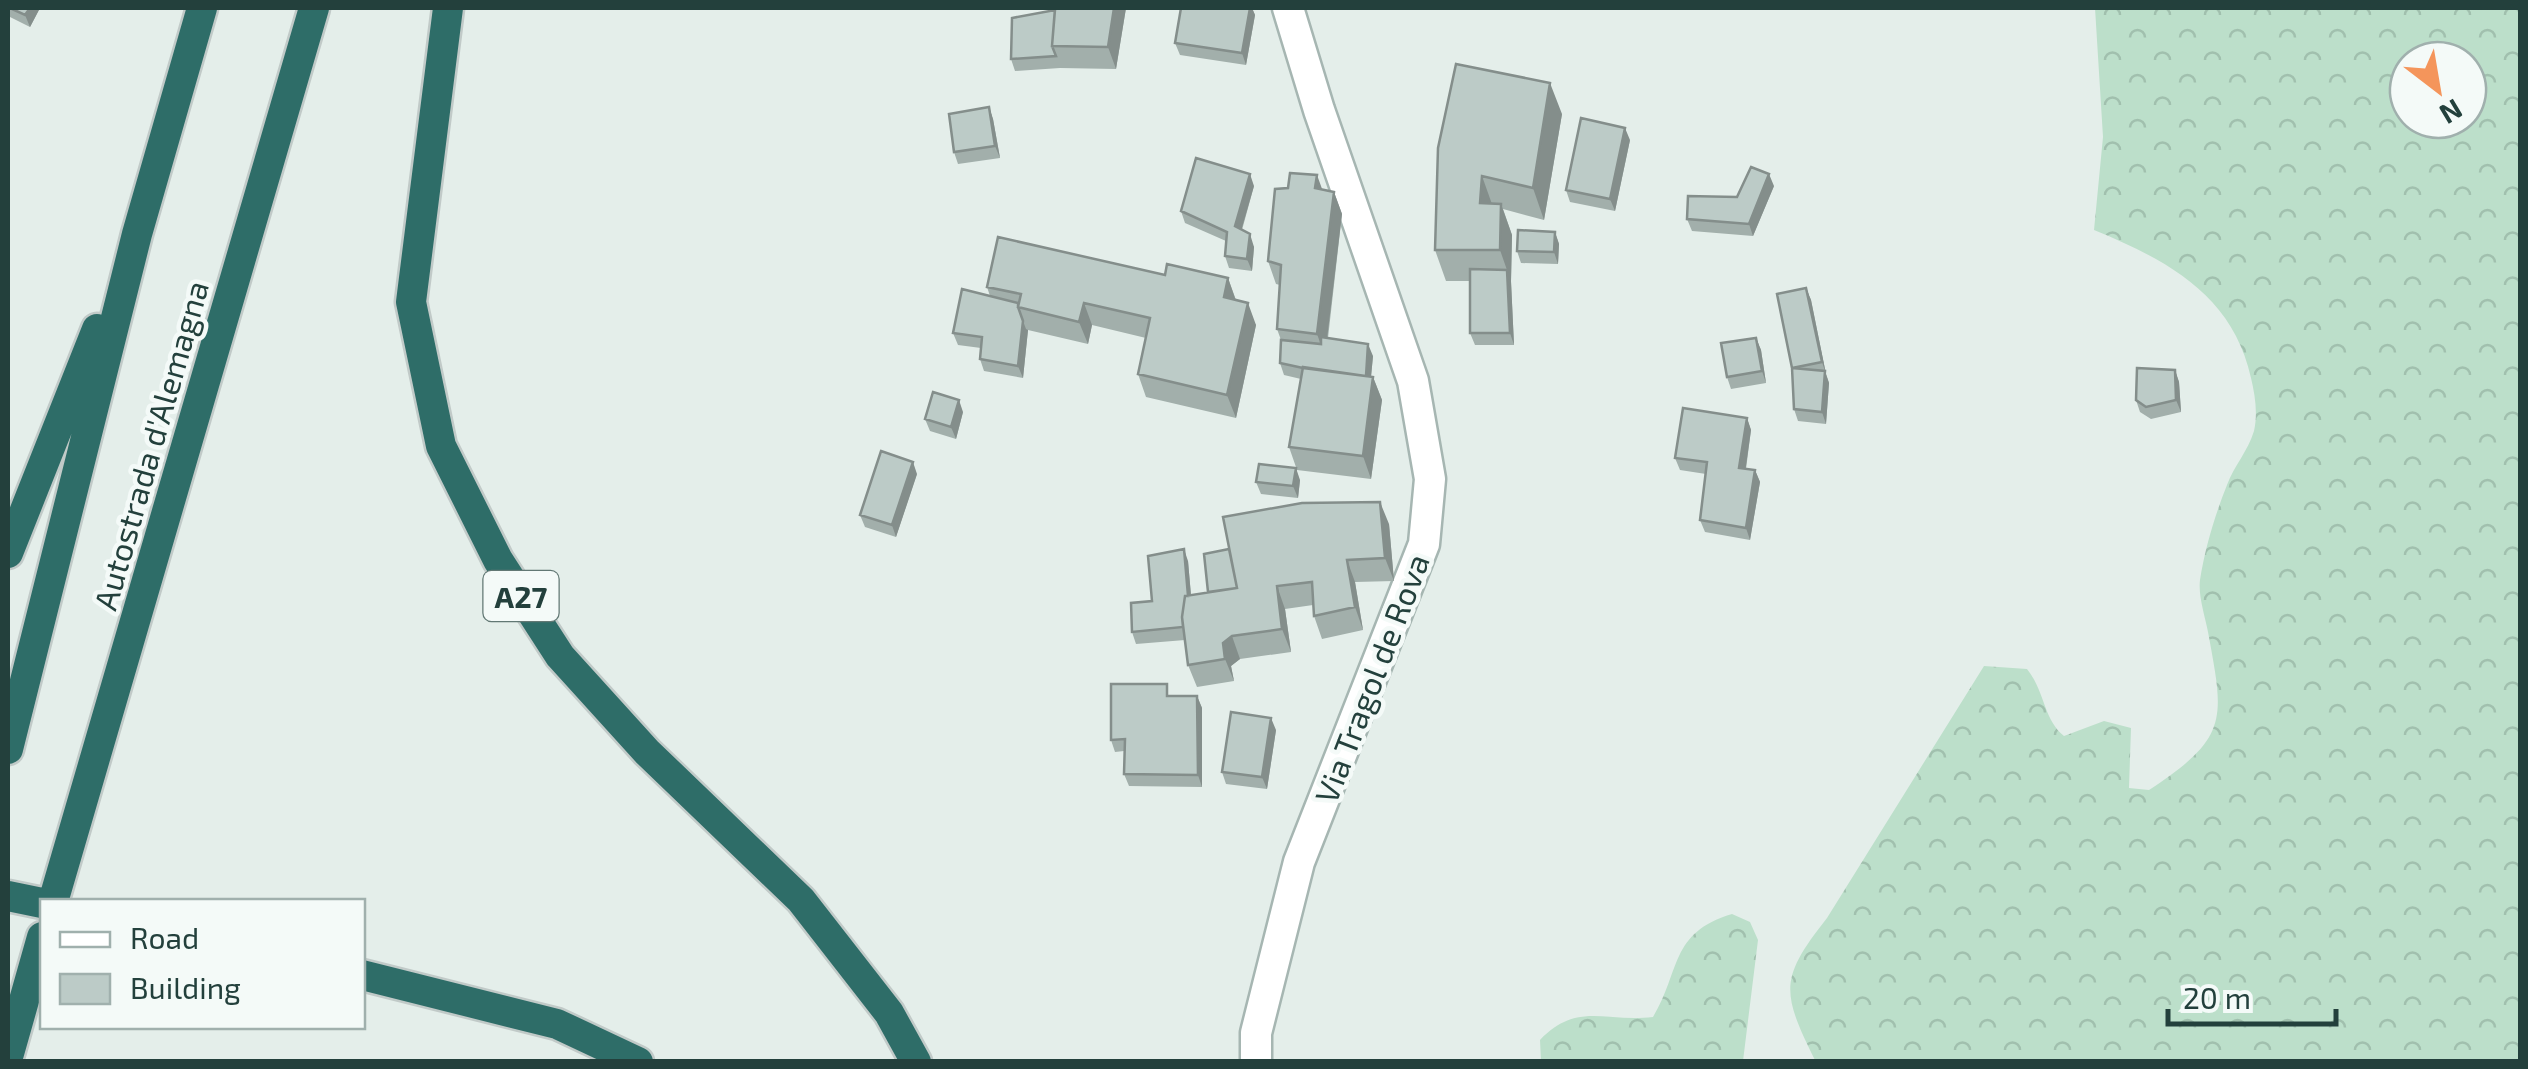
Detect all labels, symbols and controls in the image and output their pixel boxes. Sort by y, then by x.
north arrow [2388,40,2488,140]
text: N [2434,93,2469,132]
street label: Autostrada d'Alemagna [85,276,215,614]
street label: Via Tragol de Rova [1306,548,1436,808]
road number: A27 [484,571,558,621]
legend [40,899,365,1029]
text: Road [130,919,199,955]
scale bar [2168,964,2336,1026]
text: Building [130,969,241,1005]
text: 20 m [2183,979,2251,1015]

